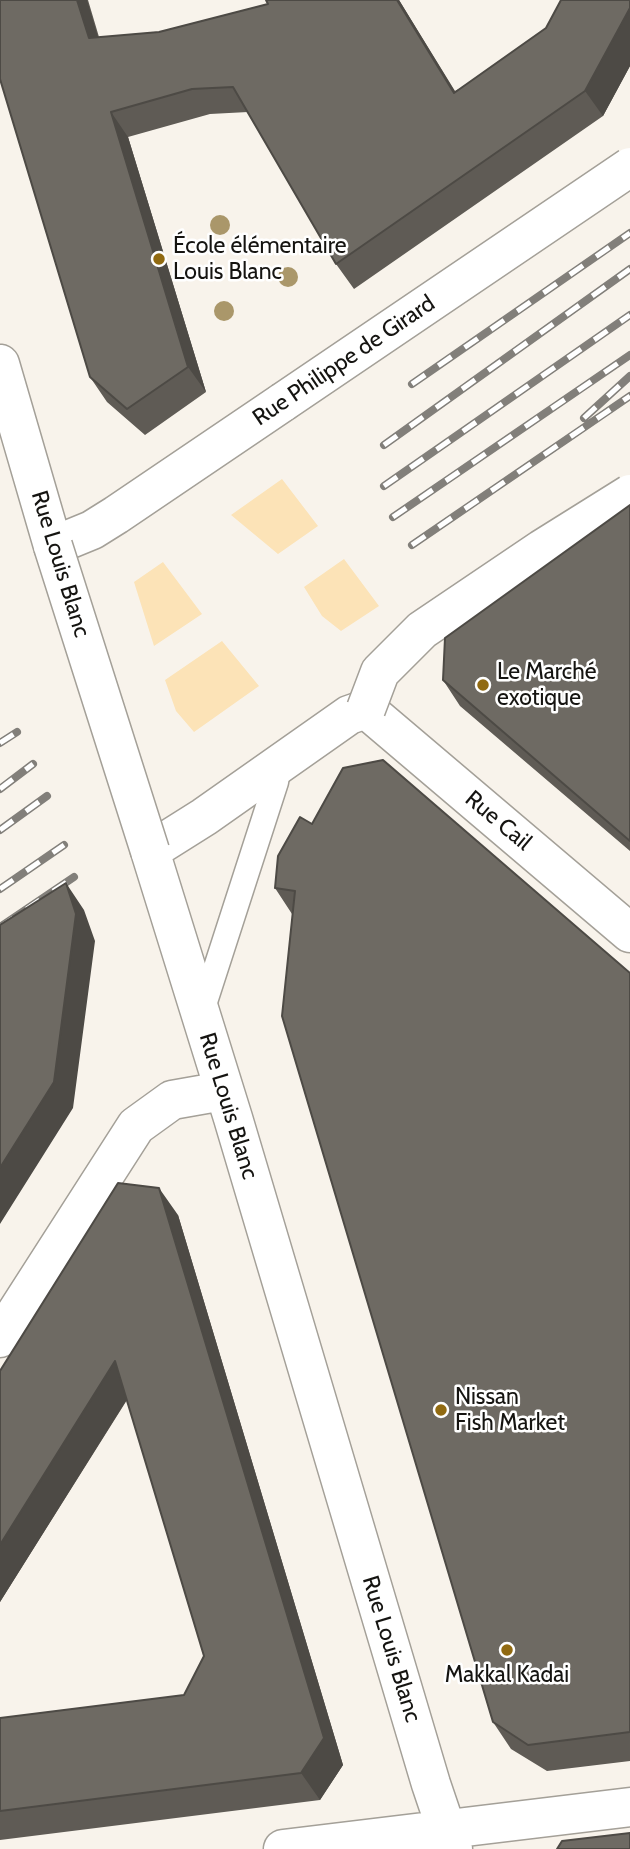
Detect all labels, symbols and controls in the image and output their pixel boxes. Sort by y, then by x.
place label: École élémentaire Louis Blanc [173,232,346,286]
marker: École élémentaire Louis Blanc [151,251,167,267]
street label: Rue Philippe de Girard [248,290,440,432]
street label: Rue Louis Blanc [25,488,95,640]
place label: Le Marché exotique [497,658,596,712]
marker: Le Marché exotique [475,677,491,693]
street label: Rue Cail [459,785,537,857]
street label: Rue Louis Blanc [193,1030,263,1182]
place label: Nissan Fish Market [455,1383,565,1437]
marker: Nissan Fish Market [433,1402,449,1418]
street label: Rue Louis Blanc [356,1573,426,1725]
marker: Makkal Kadai [499,1642,515,1658]
place label: Makkal Kadai [445,1661,569,1689]

